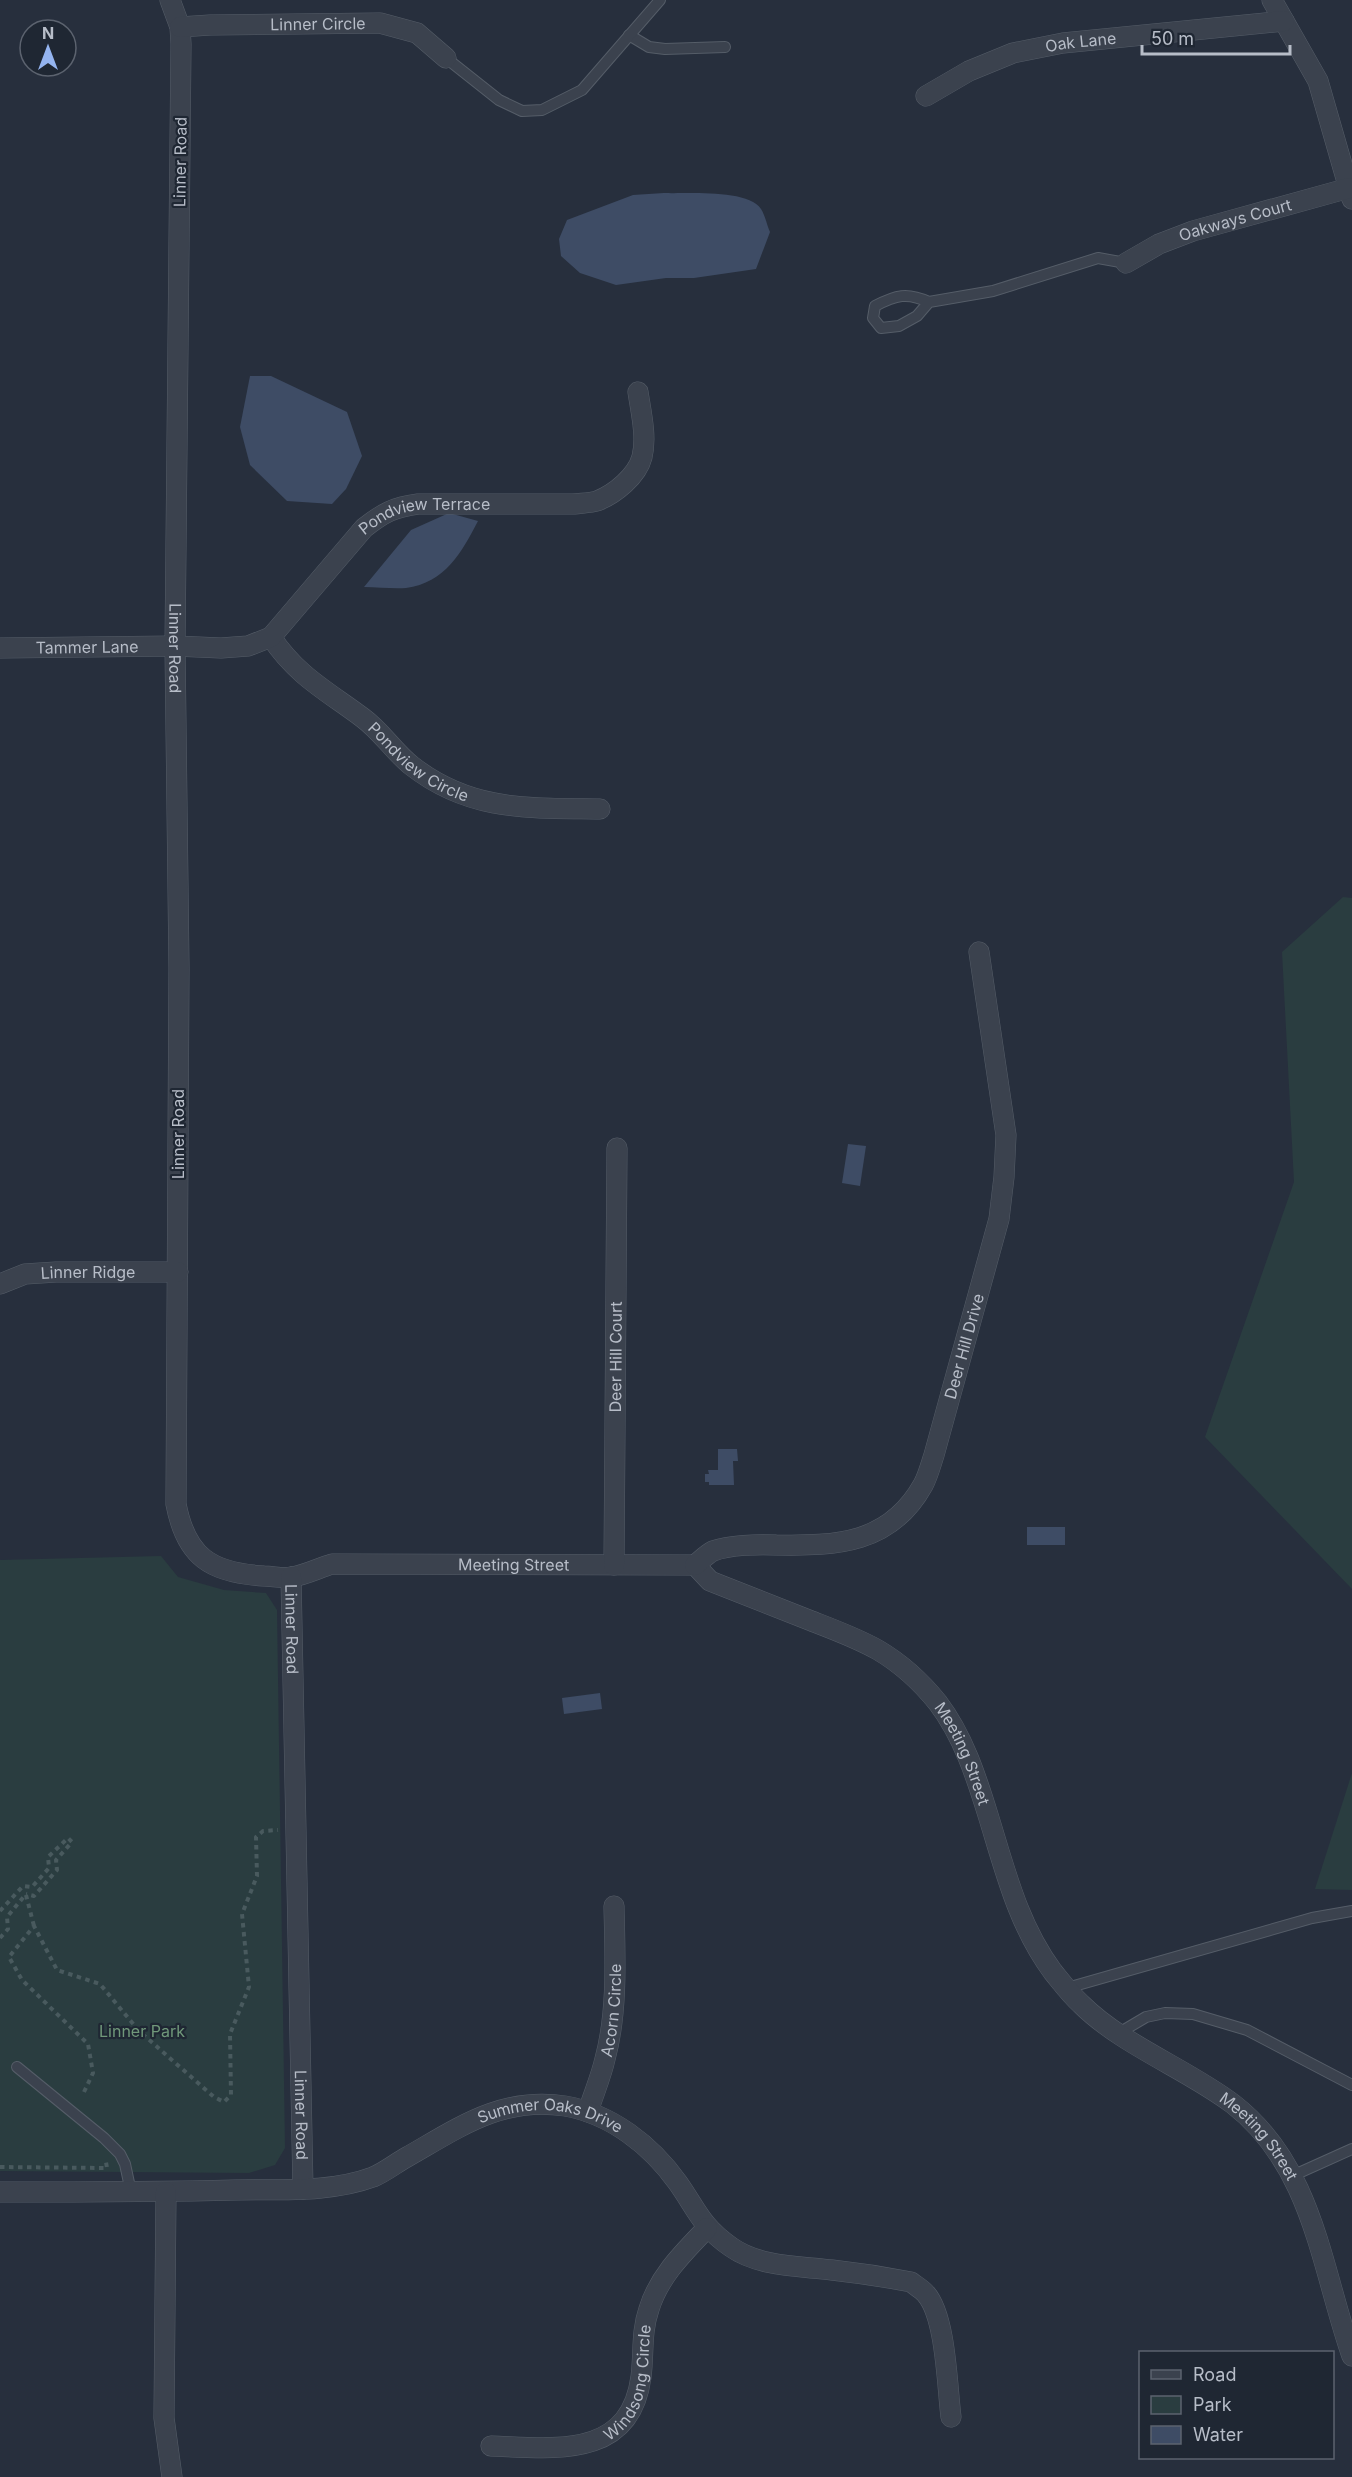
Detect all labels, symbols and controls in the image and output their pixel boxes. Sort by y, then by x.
street label: Linner Circle [270,13,366,34]
north arrow [18,18,78,78]
scale bar [1142,18,1290,56]
text: N [42,23,54,43]
street label: Oak Lane [1043,28,1117,56]
text: 50 m [1151,28,1194,49]
street label: Linner Road [169,117,191,207]
street label: Oakways Court [1176,194,1294,246]
street label: Pondview Terrace [354,494,490,539]
street label: Linner Road [165,603,186,693]
street label: Tammer Lane [35,636,139,658]
street label: Pondview Circle [364,717,471,806]
street label: Linner Road [168,1089,188,1179]
street label: Linner Ridge [40,1262,135,1283]
street label: Deer Hill Drive [940,1291,988,1401]
street label: Deer Hill Court [605,1301,626,1413]
street label: Meeting Street [458,1554,569,1575]
street label: Linner Road [281,1584,303,1674]
street label: Meeting Street [931,1698,994,1807]
street label: Acorn Circle [596,1964,625,2059]
park label: Linner Park [99,2021,185,2041]
street label: Linner Road [291,2070,312,2160]
street label: Meeting Street [1216,2088,1302,2184]
street label: Summer Oaks Drive [474,2094,627,2137]
street label: Windsong Circle [600,2323,655,2444]
legend [1139,2351,1334,2459]
text: Road [1193,2364,1236,2385]
text: Park [1193,2394,1232,2415]
text: Water [1193,2424,1243,2445]

